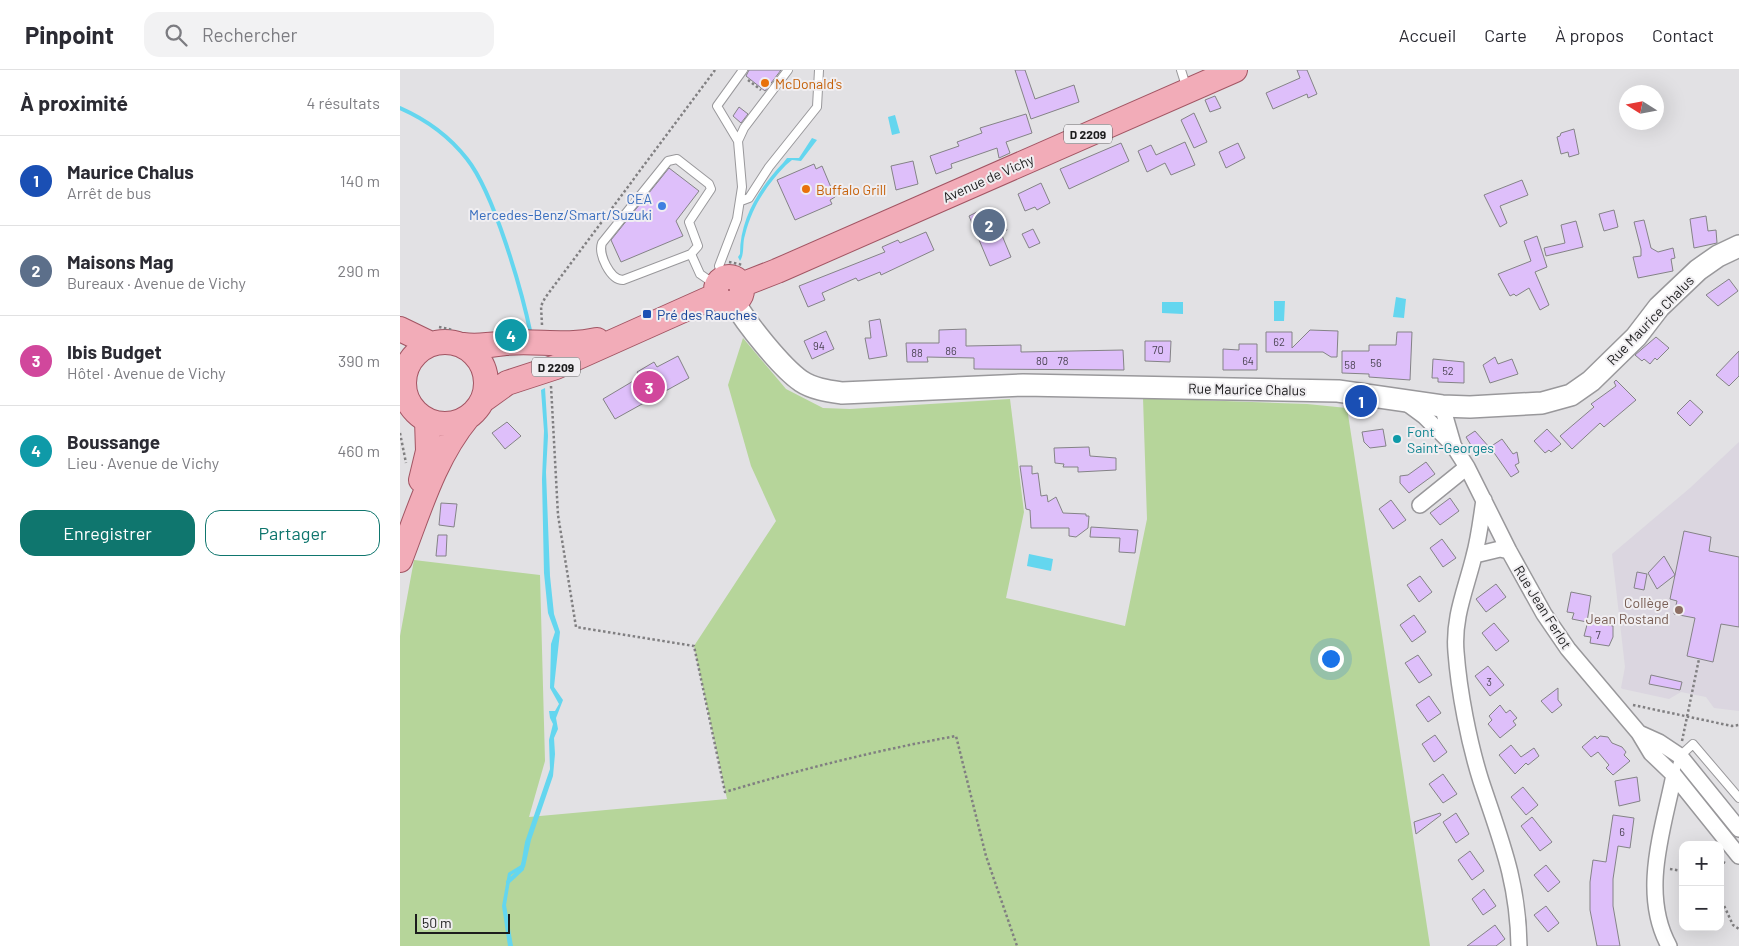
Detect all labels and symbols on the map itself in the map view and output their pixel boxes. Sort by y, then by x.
place label: McDonald's [775,75,843,92]
marker: McDonald's [759,77,771,89]
north arrow [1619,85,1664,130]
road number: D 2209 [1064,124,1112,144]
street label: Avenue de Vichy [940,150,1037,206]
place label: Buffalo Grill [816,181,886,198]
marker: Buffalo Grill [800,183,812,195]
place label: CEA Mercedes-Benz/Smart/Suzuki [469,190,652,223]
marker: CEA Mercedes-Benz/Smart/Suzuki [656,200,668,212]
pin: 2 [973,206,1005,244]
street label: Rue Maurice Chalus [1603,272,1697,368]
place label: Pré des Rauches [657,306,757,323]
marker: Pré des Rauches [641,308,653,320]
pin: 4 [495,316,527,354]
house number: 62 [1273,335,1285,348]
house number: 94 [813,339,825,352]
house number: 70 [1152,343,1164,356]
house number: 86 [945,344,957,357]
house number: 88 [911,346,923,359]
house number: 80 [1036,354,1048,367]
house number: 78 [1058,354,1069,367]
house number: 64 [1242,354,1254,367]
house number: 56 [1370,356,1382,369]
road number: D 2209 [532,358,580,376]
house number: 58 [1344,358,1356,371]
house number: 52 [1442,364,1454,377]
pin: 3 [633,368,665,406]
street label: Rue Maurice Chalus [1188,379,1306,399]
pin: 1 [1345,382,1377,420]
place label: Font Saint-Georges [1407,423,1494,456]
marker: Font Saint-Georges [1391,433,1403,445]
street label: Rue Jean Ferlot [1511,562,1575,652]
place label: Collège Jean Rostand [1586,594,1669,627]
marker: Collège Jean Rostand [1673,604,1685,616]
house number: 7 [1595,628,1601,641]
your location [1318,646,1344,672]
house number: 3 [1486,675,1492,688]
house number: 6 [1619,825,1625,838]
scale bar [415,911,510,934]

